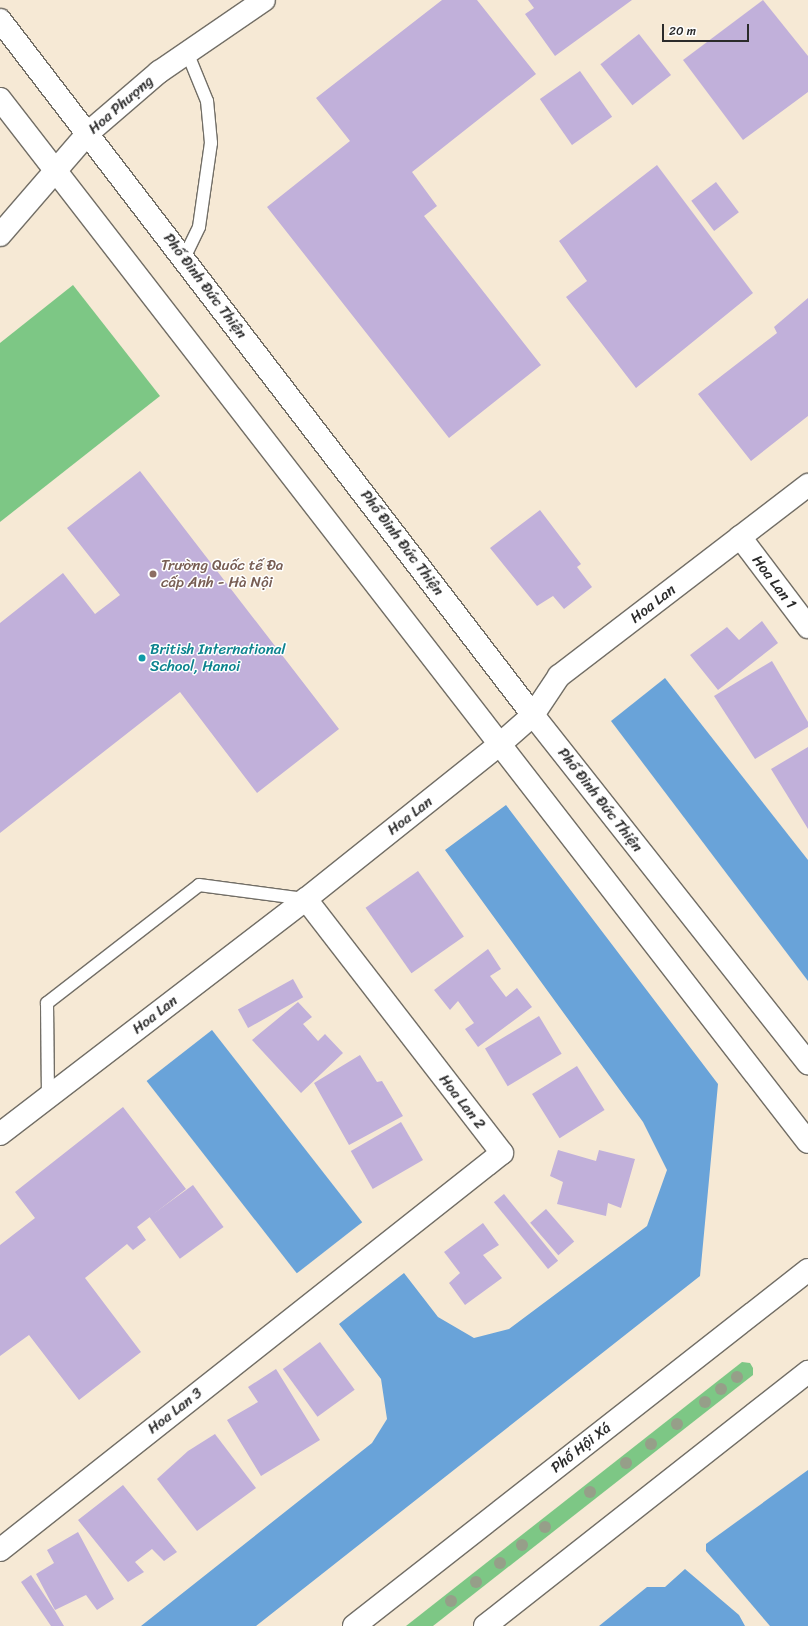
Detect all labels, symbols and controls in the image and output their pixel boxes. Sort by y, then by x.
scale bar [664,16,751,42]
text: 20 m [669,20,696,42]
street label: Hoa Phượng [85,72,157,138]
street label: Phố Đinh Đức Thiện [160,230,250,342]
street label: Phố Đinh Đức Thiện [357,487,447,599]
street label: Hoa Lan 1 [748,552,800,612]
place label: Trường Quốc tế Đa cấp Anh - Hà Nội [161,556,283,591]
marker: Trường Quốc tế Đa cấp Anh - Hà Nội [148,569,158,579]
street label: Hoa Lan [627,581,679,627]
place label: British International School, Hanoi [150,640,287,675]
marker: British International School, Hanoi [137,653,147,663]
street label: Phố Đinh Đức Thiện [554,744,646,856]
street label: Hoa Lan [384,793,436,839]
street label: Hoa Lan [129,992,181,1038]
street label: Hoa Lan 2 [435,1071,489,1133]
street label: Hoa Lan 3 [144,1384,206,1438]
street label: Phố Hội Xá [547,1419,615,1477]

